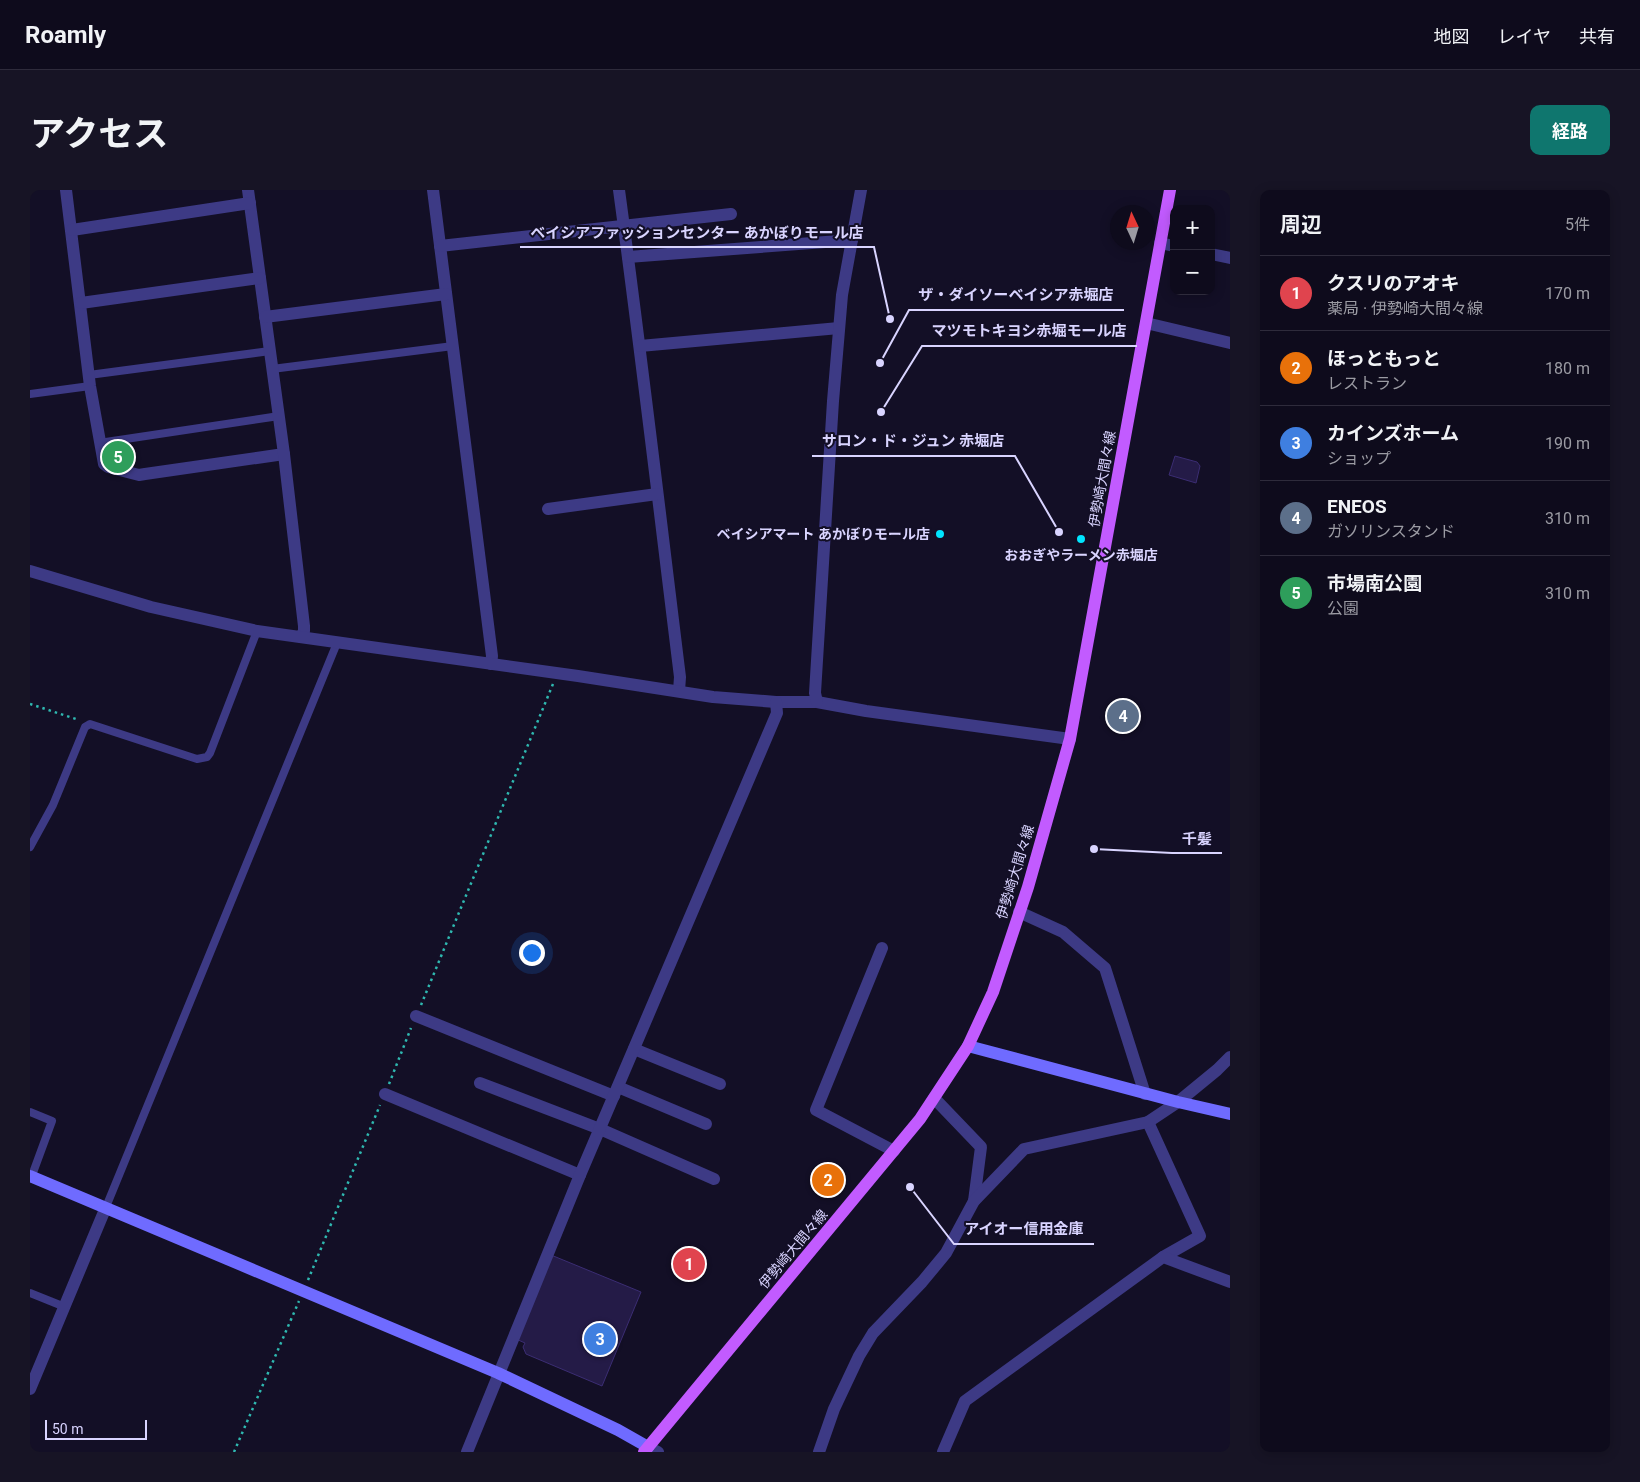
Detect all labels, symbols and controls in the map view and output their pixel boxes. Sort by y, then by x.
text: Roamly [25,21,106,49]
text: 地図 [1434,26,1470,47]
text: レイヤ [1498,26,1551,47]
text: 共有 [1579,26,1615,47]
button: 経路 [1530,105,1610,155]
text: アクセス [30,114,168,155]
north arrow [1110,205,1155,250]
map controls [1170,205,1215,295]
button: + [1170,205,1215,250]
text: 周辺 [1280,213,1322,237]
text: 5件 [1565,215,1590,234]
callout: ベイシアファッションセンター あかぼりモール店 [520,217,874,247]
text: ベイシアファッションセンター あかぼりモール店 [530,224,864,242]
button: − [1170,250,1215,295]
text: クスリのアオキ [1327,272,1459,295]
callout: ザ・ダイソーベイシア赤堀店 [909,280,1124,310]
text: 1 [1291,284,1301,303]
text: 170 m [1545,284,1590,303]
text: ザ・ダイソーベイシア赤堀店 [918,286,1114,304]
text: 薬局 · 伊勢崎大間々線 [1327,299,1483,318]
callout: マツモトキヨシ赤堀モール店 [922,316,1137,346]
text: マツモトキヨシ赤堀モール店 [931,322,1127,340]
text: ほっともっと [1327,347,1441,370]
text: 2 [1291,359,1301,378]
text: 180 m [1545,359,1590,378]
text: レストラン [1327,374,1407,393]
text: カインズホーム [1327,422,1459,445]
callout: サロン・ド・ジュン 赤堀店 [812,426,1015,456]
street label: 伊勢崎大間々線 [1086,429,1118,529]
text: サロン・ド・ジュン 赤堀店 [822,432,1004,450]
text: 3 [1291,434,1301,453]
text: 190 m [1545,434,1590,453]
pin: 5 [102,438,134,476]
text: ショップ [1327,449,1391,468]
text: ENEOS [1327,495,1387,518]
text: 4 [1291,509,1301,528]
text: 310 m [1545,509,1590,528]
text: ガソリンスタンド [1327,522,1455,541]
place label: ベイシアマート あかぼりモール店 [717,526,930,542]
marker: ベイシアマート あかぼりモール店 [934,528,946,540]
marker: おおぎやラーメン赤堀店 [1075,533,1087,545]
place label: おおぎやラーメン赤堀店 [1004,547,1158,563]
text: 市場南公園 [1327,572,1422,595]
text: 5 [1291,584,1301,603]
text: 310 m [1545,584,1590,603]
text: 公園 [1327,599,1359,618]
pin: 4 [1107,697,1139,735]
street label: 伊勢崎大間々線 [993,823,1037,921]
callout: 千髪 [1172,823,1222,853]
text: 千髪 [1182,830,1212,848]
your location [519,940,545,966]
pin: 2 [812,1161,844,1199]
street label: 伊勢崎大間々線 [755,1206,831,1292]
callout: アイオー信用金庫 [954,1214,1094,1244]
text: アイオー信用金庫 [964,1220,1084,1238]
pin: 1 [673,1245,705,1283]
pin: 3 [584,1320,616,1358]
scale bar [45,1417,148,1440]
text: 50 m [52,1421,84,1437]

